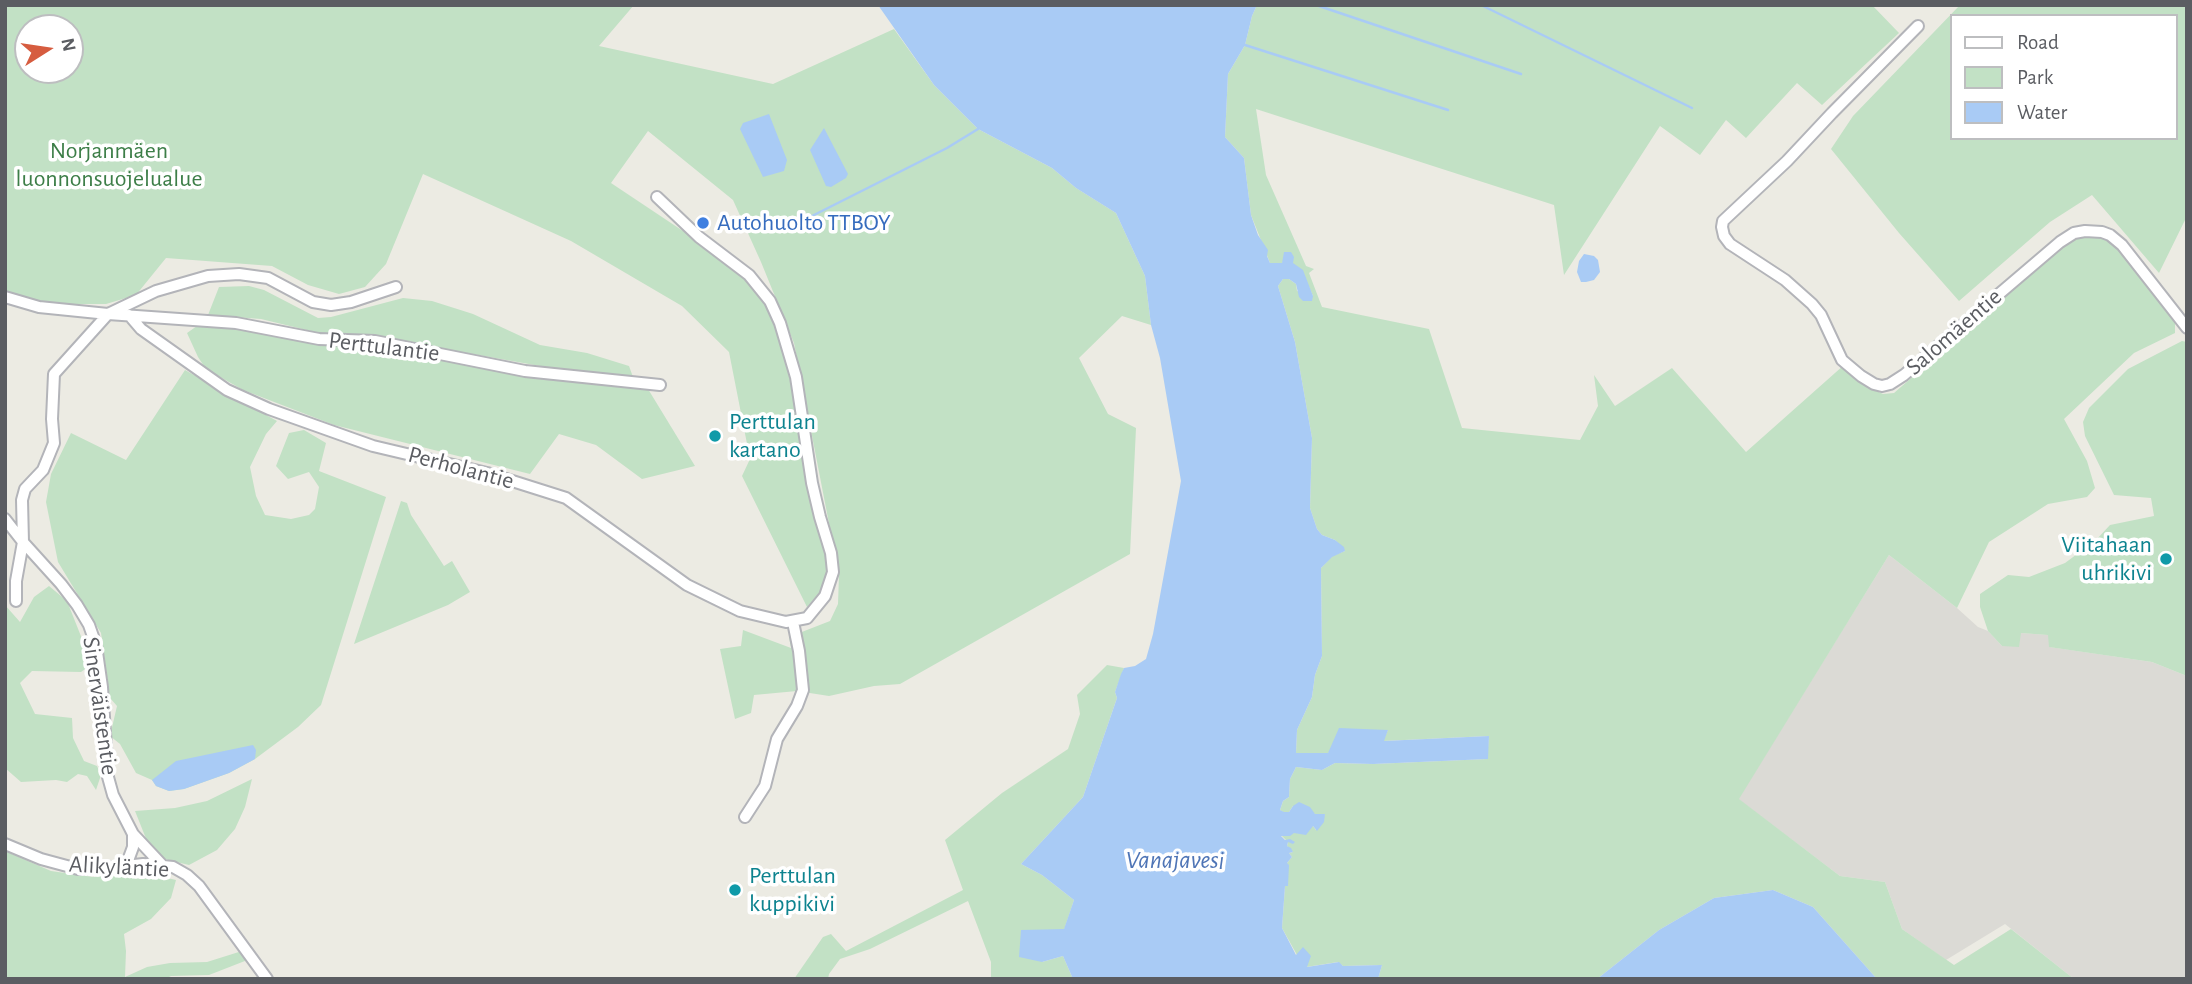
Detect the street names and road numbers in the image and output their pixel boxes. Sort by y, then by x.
street label: Salomäentie [1900,283,2008,381]
street label: Perttulantie [327,326,441,368]
street label: Perholantie [405,440,517,496]
street label: Sinerväistentie [76,635,124,777]
street label: Alikyläntie [68,850,170,884]

